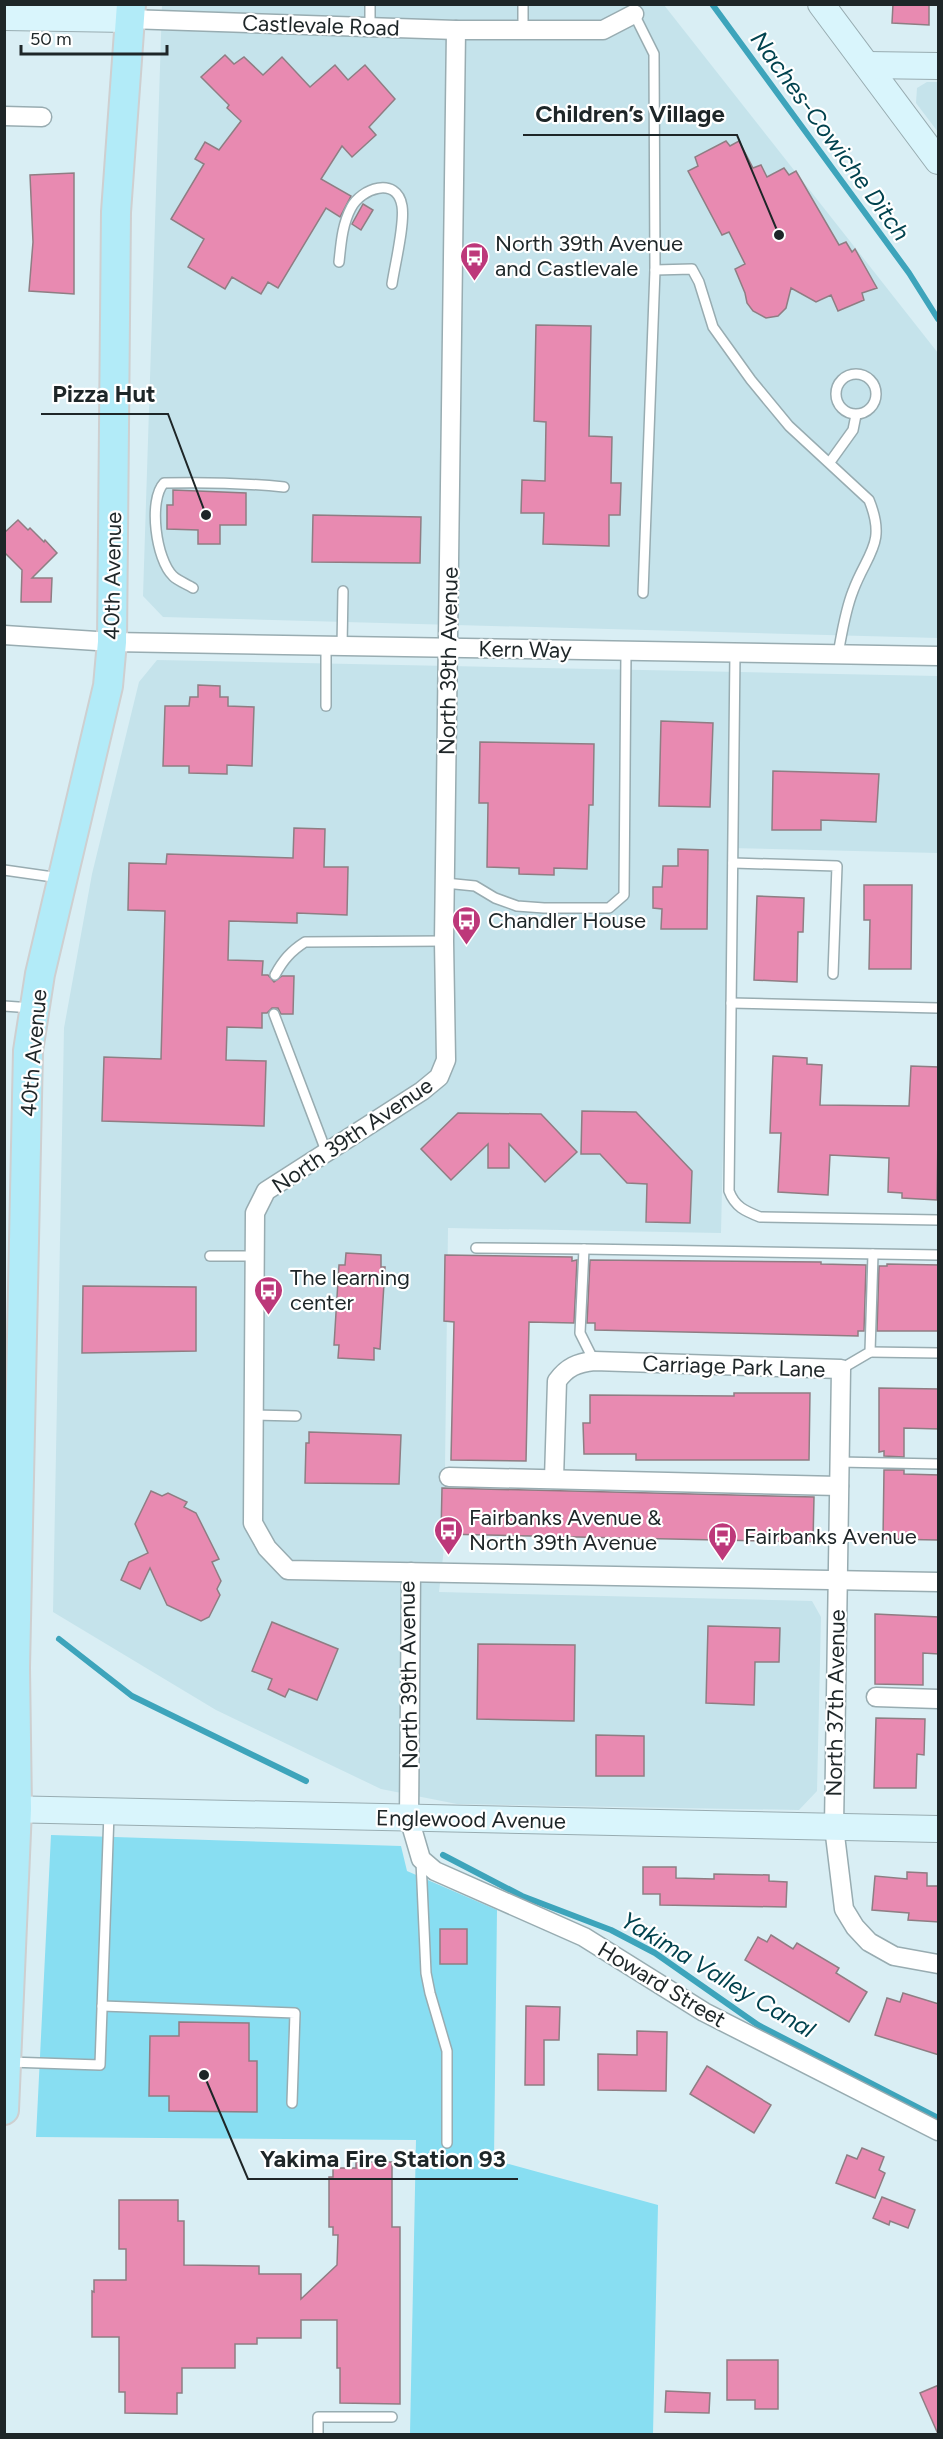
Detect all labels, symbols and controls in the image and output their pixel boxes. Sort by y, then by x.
street label: Castlevale Road [242,9,400,42]
scale bar [21,18,166,56]
water label: Naches-Cowiche Ditch [745,25,916,246]
text: 50 m [30,28,72,50]
callout: Children’s Village [523,93,737,135]
text: Children’s Village [535,99,725,128]
place label: North 39th Avenue and Castlevale [495,230,683,282]
bus stop icon: North 39th Avenue and Castlevale [458,240,490,282]
callout: Pizza Hut [41,372,168,414]
text: Pizza Hut [52,379,156,408]
street label: 40th Avenue [98,512,127,640]
street label: North 39th Avenue [433,567,464,755]
street label: Kern Way [478,635,572,664]
bus stop icon: Chandler House [451,904,483,946]
place label: Chandler House [488,907,646,934]
street label: 40th Avenue [14,988,53,1118]
street label: North 39th Avenue [267,1072,438,1199]
place label: The learning center [290,1264,410,1316]
bus stop icon: The learning center [253,1274,285,1316]
street label: Carriage Park Lane [642,1350,826,1383]
place label: Fairbanks Avenue & North 39th Avenue [469,1504,661,1556]
bus stop icon: Fairbanks Avenue & North 39th Avenue [432,1514,464,1556]
bus stop icon: Fairbanks Avenue [707,1520,739,1562]
place label: Fairbanks Avenue [744,1523,917,1550]
street label: North 39th Avenue [393,1581,424,1769]
street label: North 37th Avenue [820,1609,851,1797]
street label: Englewood Avenue [376,1804,566,1835]
water label: Yakima Valley Canal [616,1905,821,2044]
street label: Howard Street [593,1936,731,2033]
callout: Yakima Fire Station 93 [248,2137,518,2179]
text: Yakima Fire Station 93 [260,2144,506,2173]

